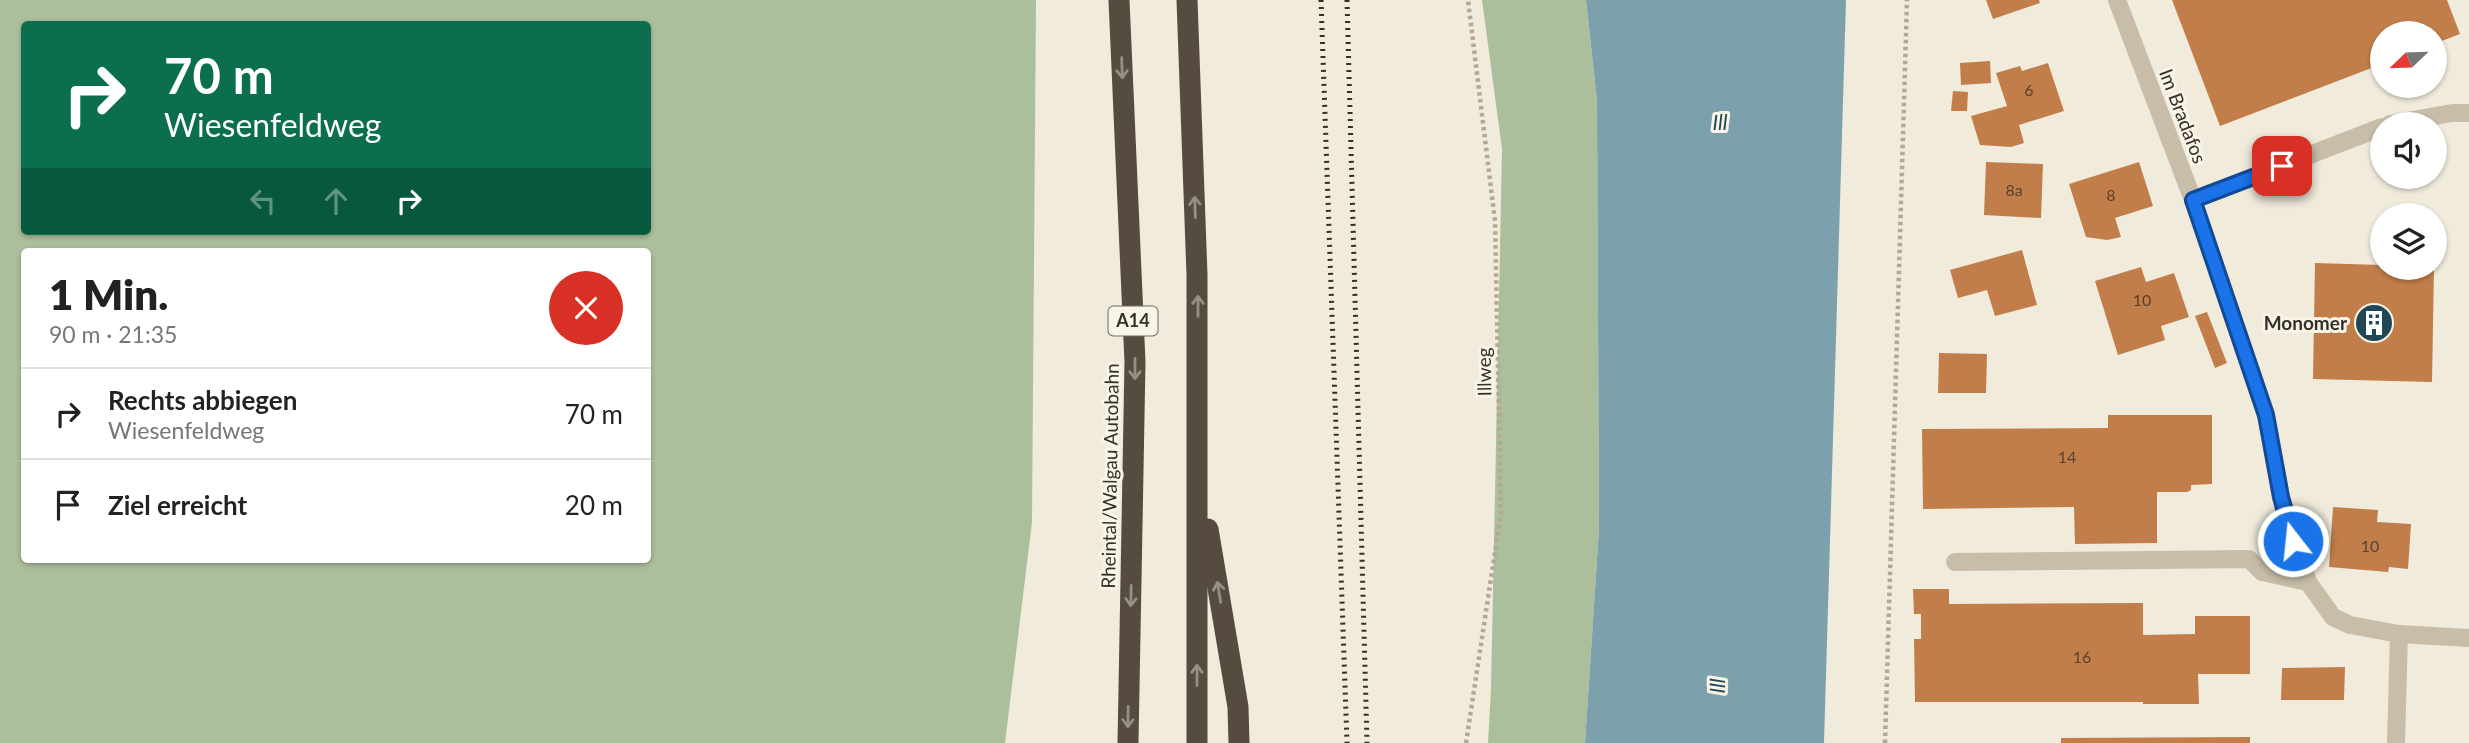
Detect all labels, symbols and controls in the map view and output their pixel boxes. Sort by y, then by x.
north arrow [2370,21,2446,98]
map controls [2370,21,2447,280]
text: 70 m [164,46,274,104]
icon: right [49,49,140,140]
one-way arrow [1116,56,1129,79]
street label: Im Bradafos [2155,65,2212,166]
house number: 6 [2024,80,2034,99]
text: Wiesenfeldweg [164,105,381,144]
water label: Ill [1713,109,1728,134]
button: sound [2370,112,2447,189]
pin [2252,136,2312,196]
icon: arrive [2263,147,2301,185]
house number: 8a [2005,180,2023,199]
icon: left [244,182,282,220]
icon: ahead [317,182,355,220]
icon: right [390,182,428,220]
house number: 8 [2106,185,2116,204]
one-way arrow [1189,196,1202,219]
button: layers [2370,203,2447,280]
text: 1 Min. [49,269,168,319]
button: close [549,271,623,345]
house number: 10 [2133,290,2151,309]
one-way arrow [1191,294,1205,317]
building icon: Monomer [2353,302,2395,344]
road number: A14 [1108,306,1158,335]
place label: Monomer [2264,311,2348,334]
text: 90 m · 21:35 [49,320,177,348]
street label: Illweg [1472,347,1495,397]
one-way arrow [1128,357,1141,380]
street label: Rheintal/Walgau Autobahn [1096,363,1123,589]
text: Rechts abbiegen [108,384,297,416]
icon: right [49,395,87,433]
text: 70 m [565,398,623,430]
text: Wiesenfeldweg [108,416,264,444]
house number: 14 [2058,447,2076,466]
icon: arrive [49,486,87,524]
text: Ziel erreicht [108,489,247,521]
text: 20 m [565,489,623,521]
position arrow [2256,504,2330,578]
house number: 10 [2361,536,2379,555]
one-way arrow [1212,581,1225,603]
one-way arrow [1124,585,1138,608]
house number: 16 [2073,647,2091,666]
one-way arrow [1191,664,1204,687]
water label: Ill [1704,678,1729,694]
one-way arrow [1122,705,1135,728]

